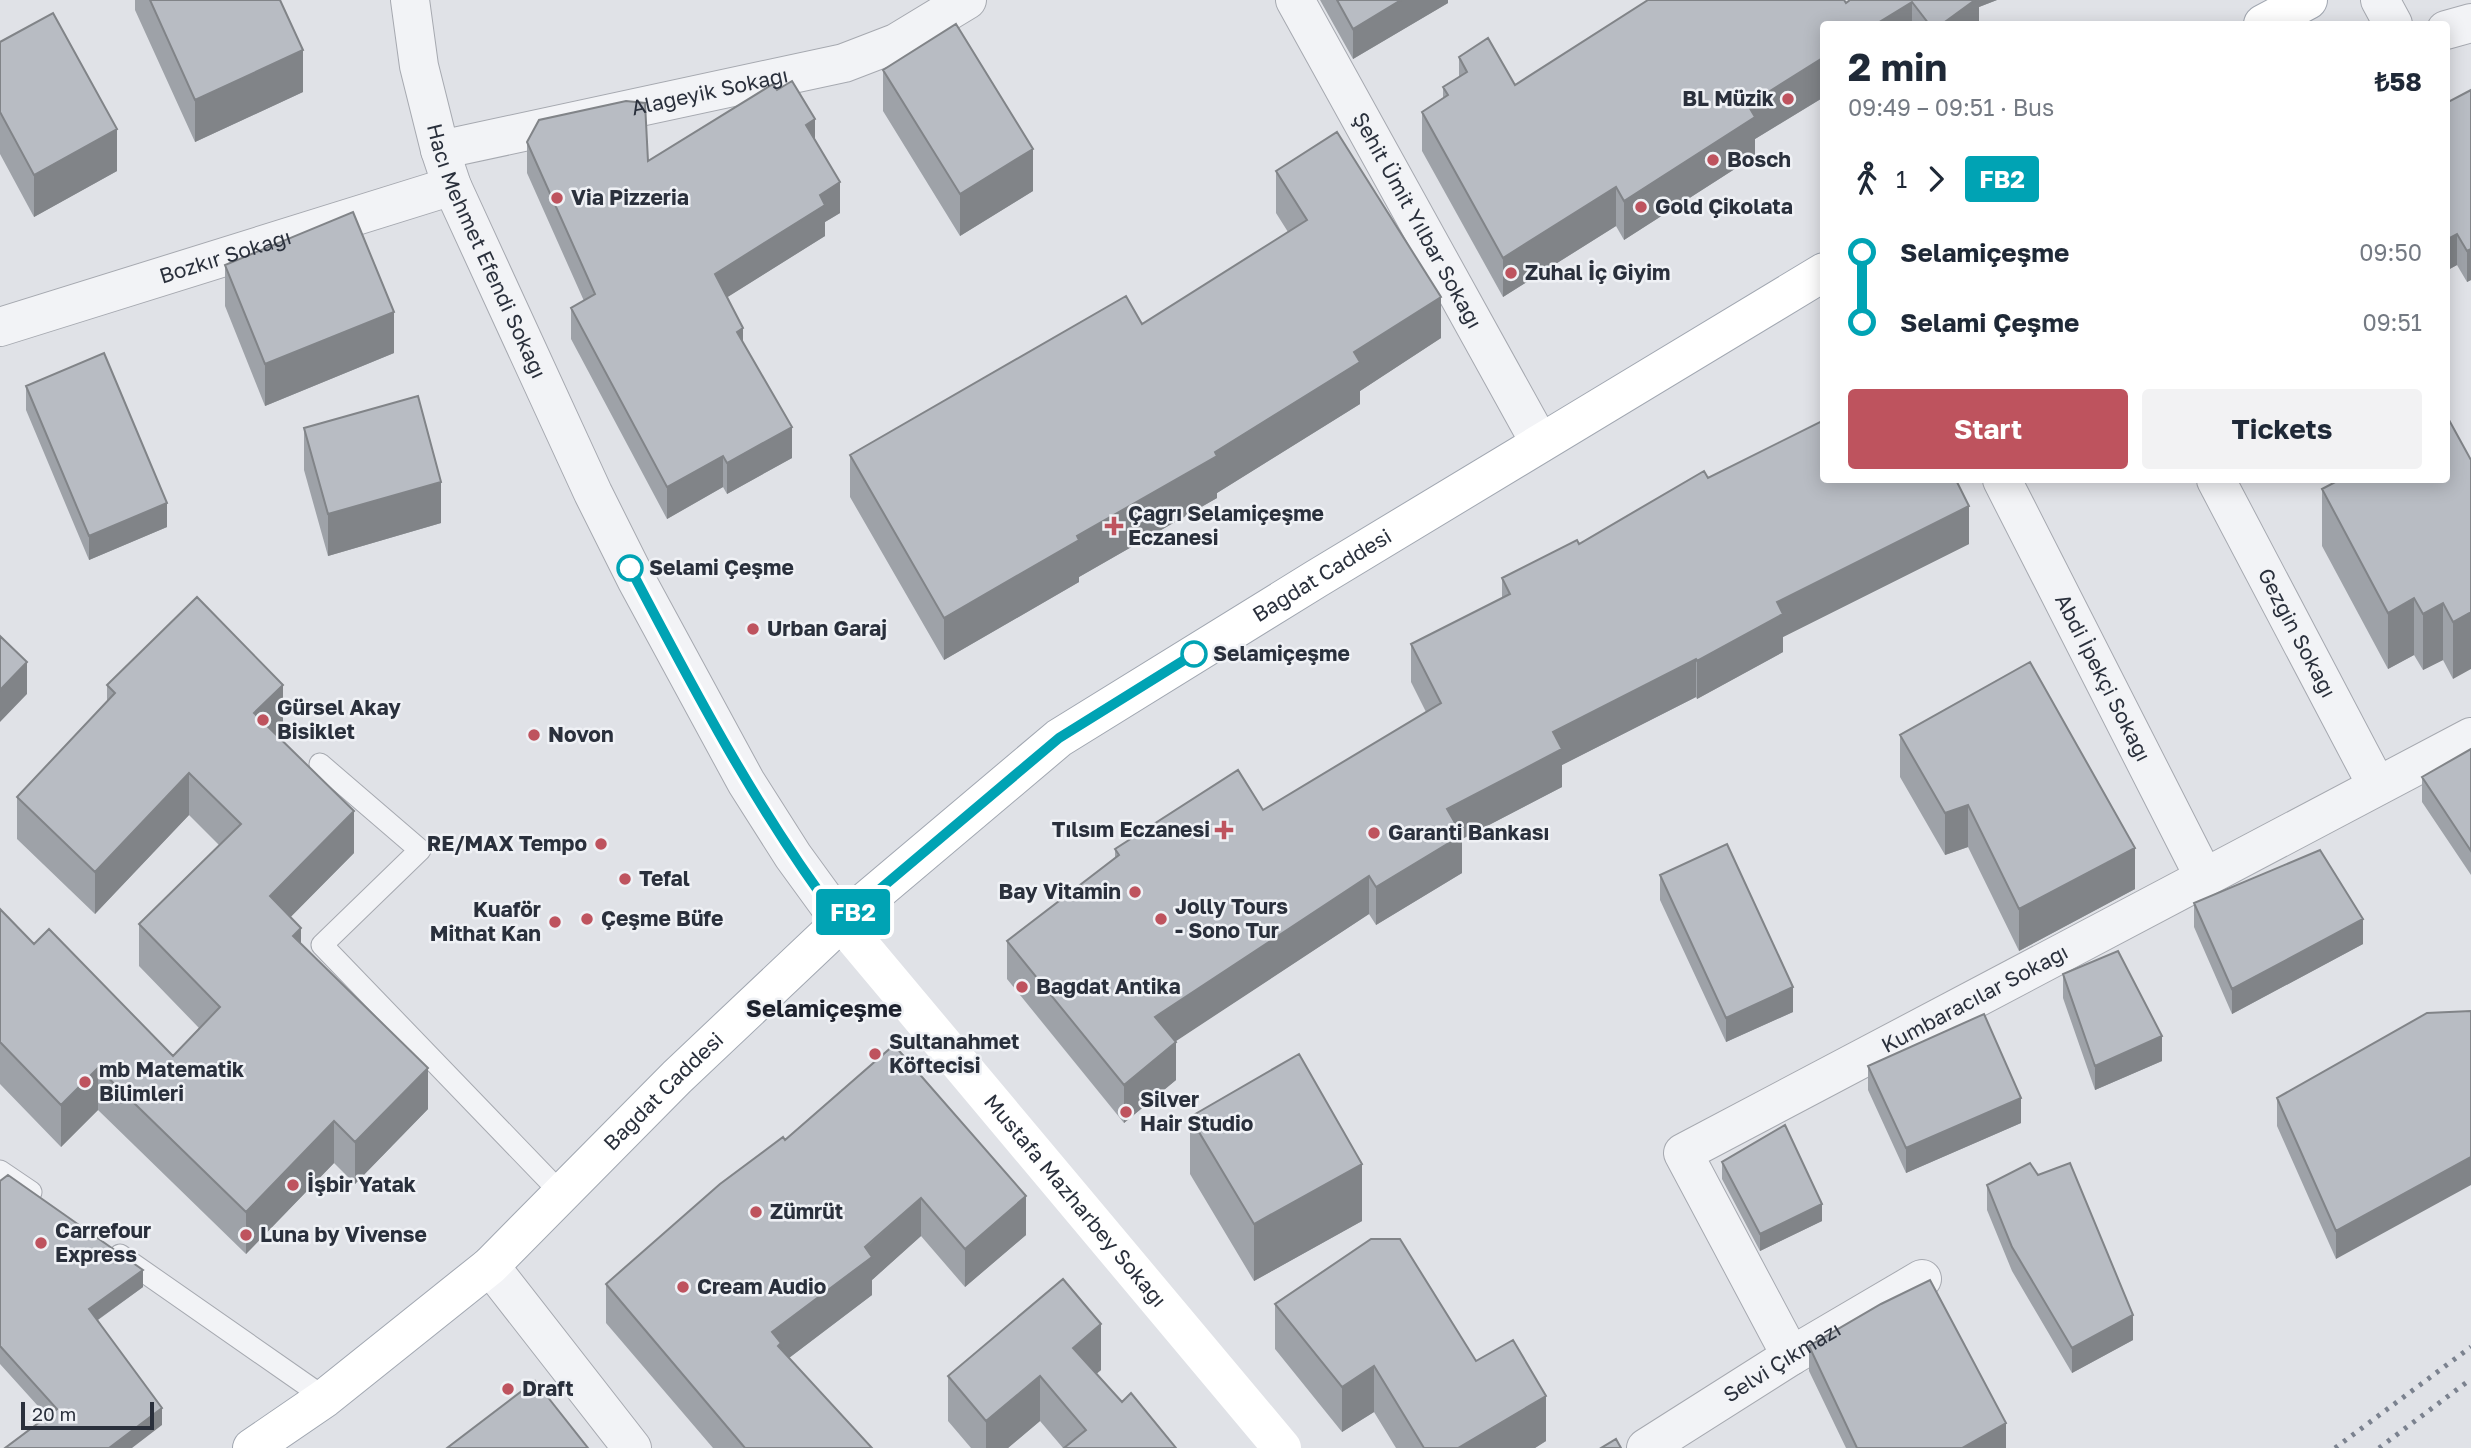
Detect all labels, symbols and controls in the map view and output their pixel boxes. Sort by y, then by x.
text: 2 min [1848,44,1947,89]
street label: Alageyik Sokağı [629,61,790,120]
text: ₺58 [2375,66,2422,97]
place label: BL Müzik [1682,85,1774,111]
marker: BL Müzik [1780,91,1796,107]
text: 09:49 – 09:51 · Bus [1848,93,2054,121]
street label: Şehit Ümit Yılbar Sokağı [1348,107,1488,333]
street label: Hacı Mehmet Efendi Sokağı [422,121,553,382]
place label: Bosch [1727,146,1791,172]
marker: Bosch [1705,152,1721,168]
icon: walk [1848,160,1886,198]
icon: forward [1917,160,1955,198]
text: FB2 [1979,164,2025,193]
text: 1 [1896,165,1907,193]
place label: Via Pizzeria [571,184,689,210]
marker: Via Pizzeria [549,190,565,206]
place label: Gold Çikolata [1655,193,1793,219]
marker: Gold Çikolata [1633,199,1649,215]
street label: Bozkır Sokağı [156,223,294,289]
text: Selamiçeşme [1900,237,2069,268]
text: 09:50 [2359,238,2422,266]
place label: Zuhal İç Giyim [1525,259,1670,285]
marker: Zuhal İç Giyim [1503,265,1519,281]
text: Selami Çeşme [1900,307,2079,338]
text: 09:51 [2362,308,2422,336]
button: Start [1848,389,2128,469]
button: Tickets [2142,389,2422,469]
place label: Çağrı Selamiçeşme Eczanesi [1128,500,1324,550]
marker: Çağrı Selamiçeşme Eczanesi [1106,518,1122,534]
street label: Bağdat Caddesi [1248,522,1396,627]
place label: Selami Çeşme [649,554,794,580]
marker: Selami Çeşme [617,555,643,581]
street label: Gezgin Sokağı [2253,563,2342,702]
street label: Abdi İpekçi Sokağı [2050,589,2157,766]
place label: Urban Garaj [767,615,887,641]
marker: Urban Garaj [745,621,761,637]
place label: Selamiçeşme [1213,640,1350,666]
marker: Selamiçeşme [1181,641,1207,667]
place label: Gürsel Akay Bisiklet [277,694,401,744]
marker: Gürsel Akay Bisiklet [255,712,271,728]
place label: Novon [548,721,614,747]
marker: Novon [526,727,542,743]
place label: Tılsım Eczanesi [1052,816,1210,842]
place label: Garanti Bankası [1388,819,1549,845]
marker: Tılsım Eczanesi [1216,822,1232,838]
marker: Garanti Bankası [1366,825,1382,841]
place label: RE/MAX Tempo [427,830,587,856]
marker: RE/MAX Tempo [593,836,609,852]
place label: Tefal [639,865,690,891]
marker: Tefal [617,871,633,887]
place label: Bay Vitamin [998,878,1121,904]
marker: Bay Vitamin [1127,884,1143,900]
line badge: FB2 [813,889,893,935]
place label: Jolly Tours - Sono Tur [1175,893,1288,943]
place label: Kuaför Mithat Kan [430,896,541,946]
text: FB2 [830,897,876,926]
place label: Çeşme Büfe [601,905,723,931]
marker: Çeşme Büfe [579,911,595,927]
marker: Jolly Tours - Sono Tur [1153,911,1169,927]
marker: Kuaför Mithat Kan [547,914,563,930]
street label: Kumbaracılar Sokağı [1877,938,2072,1058]
place label: Bağdat Antika [1036,973,1181,999]
marker: Bağdat Antika [1014,979,1030,995]
district label: Selamiçeşme [746,993,902,1022]
street label: Bağdat Caddesi [598,1026,728,1156]
place label: Sultanahmet Köftecisi [889,1028,1019,1078]
marker: Sultanahmet Köftecisi [867,1046,883,1062]
place label: mb Matematik Bilimleri [99,1056,244,1106]
marker: mb Matematik Bilimleri [77,1074,93,1090]
place label: Silver Hair Studio [1140,1086,1253,1136]
street label: Mustafa Mazharbey Sokağı [979,1088,1172,1312]
marker: Silver Hair Studio [1118,1104,1134,1120]
place label: İşbir Yatak [307,1171,416,1197]
marker: İşbir Yatak [285,1177,301,1193]
place label: Zümrüt [770,1198,843,1224]
marker: Zümrüt [748,1204,764,1220]
place label: Carrefour Express [55,1217,151,1267]
place label: Luna by Vivense [260,1221,427,1247]
marker: Luna by Vivense [238,1227,254,1243]
marker: Carrefour Express [33,1235,49,1251]
place label: Cream Audio [697,1273,826,1299]
marker: Cream Audio [675,1279,691,1295]
street label: Selvi Çıkmazı [1718,1316,1845,1408]
place label: Draft [522,1375,574,1401]
marker: Draft [500,1381,516,1397]
scale bar [21,1399,154,1431]
text: 20 m [32,1402,76,1425]

